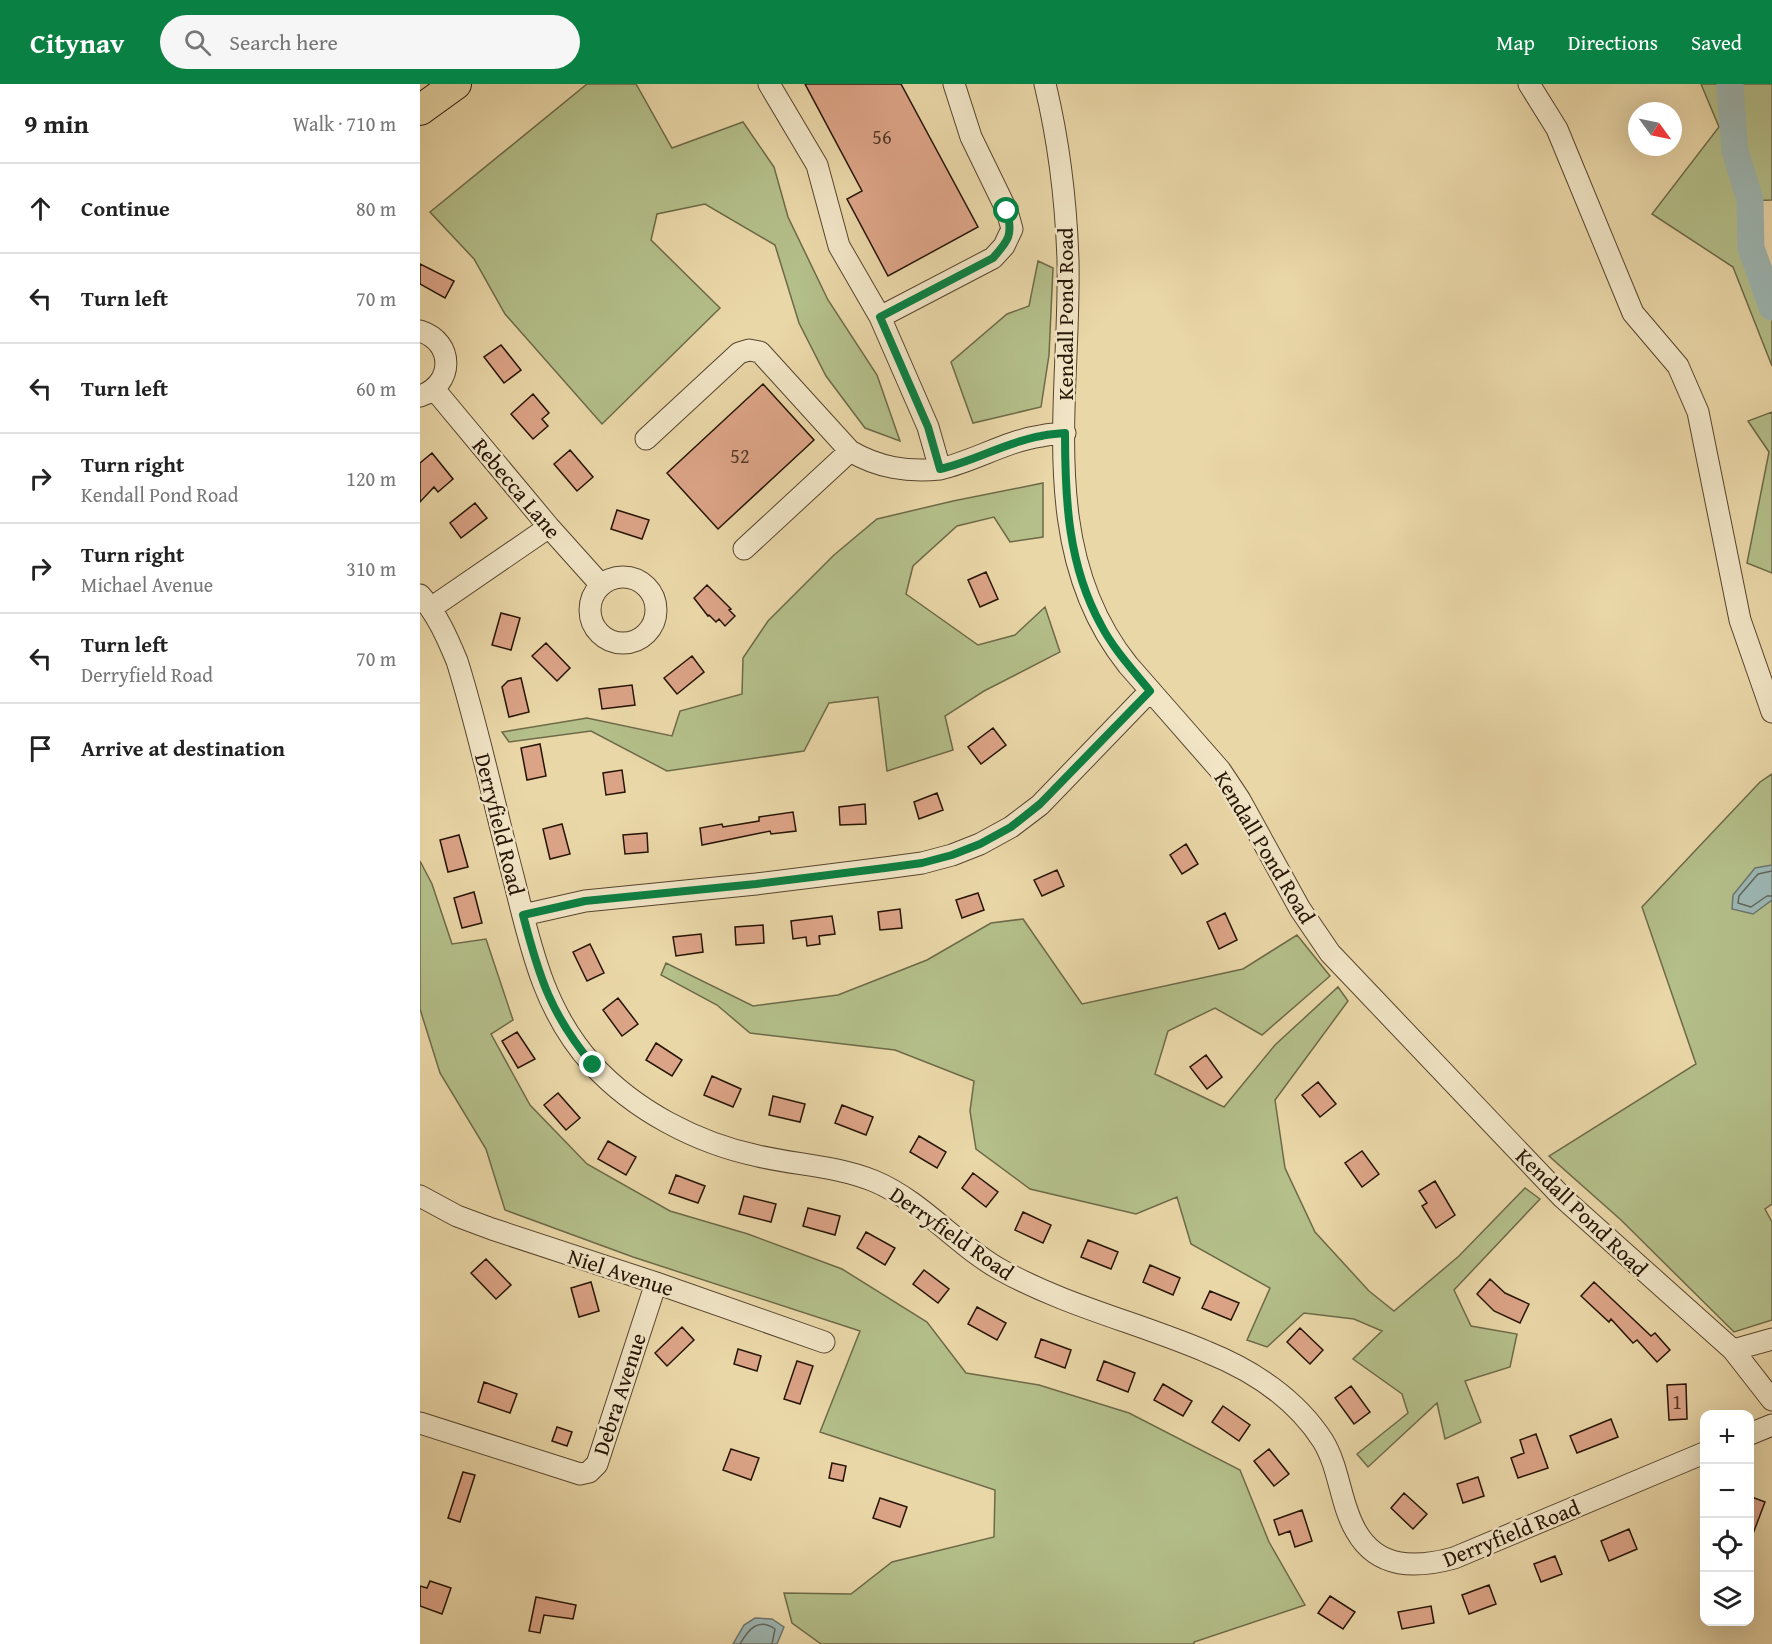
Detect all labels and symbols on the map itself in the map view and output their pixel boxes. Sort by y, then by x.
north arrow [1628,102,1682,156]
house number: 56 [872,122,892,151]
route start [993,197,1019,223]
street label: Kendall Pond Road [1049,227,1081,401]
street label: Rebecca Lane [465,431,569,545]
house number: 52 [730,441,750,470]
street label: Derryfield Road [467,750,533,899]
street label: Kendall Pond Road [1207,765,1323,930]
route end [579,1051,605,1077]
street label: Kendall Pond Road [1509,1140,1656,1284]
street label: Derryfield Road [883,1178,1021,1288]
street label: Niel Avenue [564,1240,678,1304]
street label: Debra Avenue [584,1329,654,1459]
house number: 1 [1672,1387,1682,1416]
street label: Derryfield Road [1438,1491,1585,1575]

